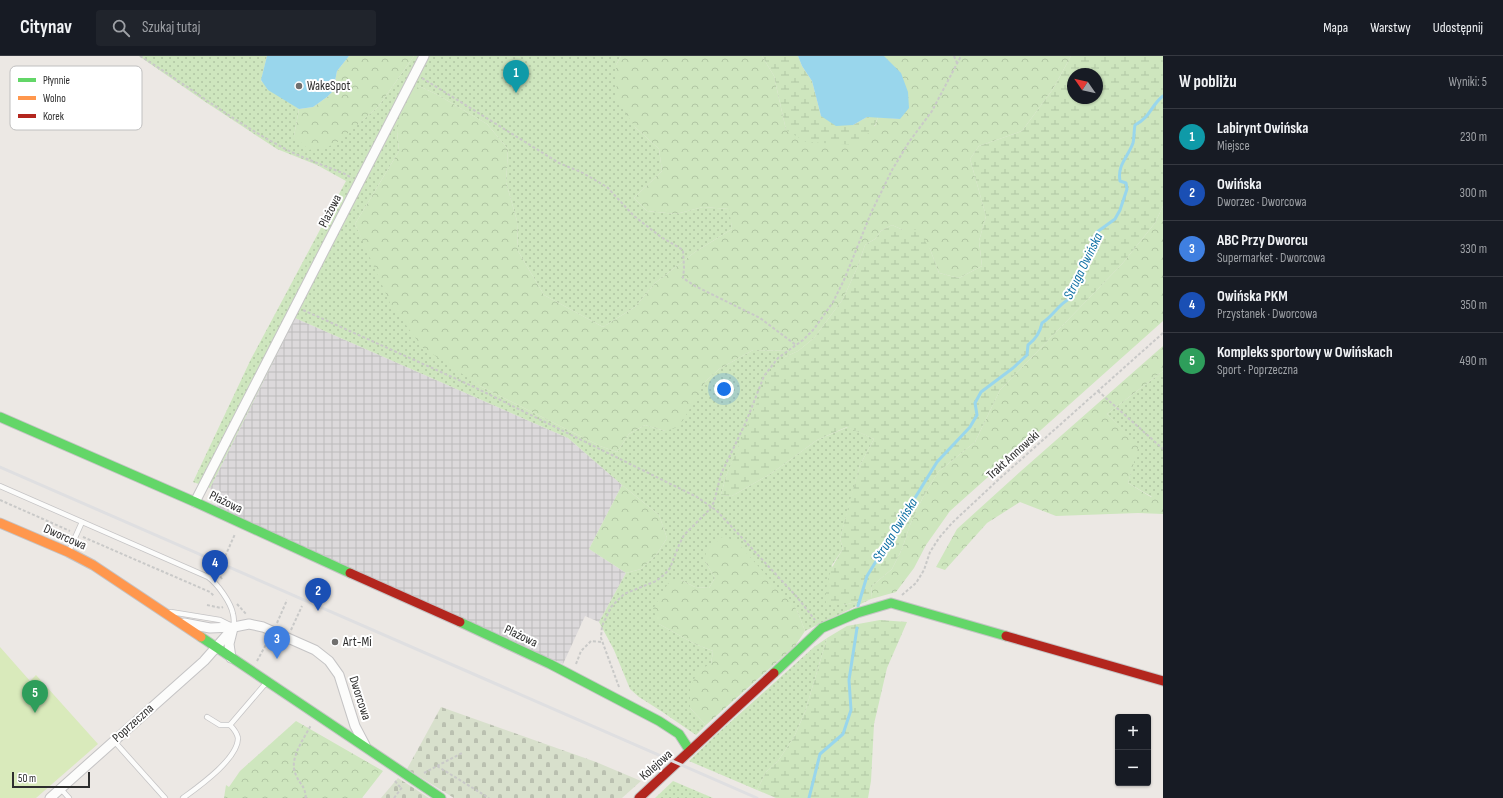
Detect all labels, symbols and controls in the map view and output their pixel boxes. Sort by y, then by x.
search box [96,10,376,46]
text: Citynav [20,16,72,39]
icon: search [110,17,132,39]
text: Szukaj tutaj [142,18,200,37]
text: Mapa [1323,19,1348,36]
text: Warstwy [1370,19,1411,36]
text: Udostępnij [1433,19,1483,36]
pin: 1 [503,60,529,93]
legend [10,66,142,130]
north arrow [1067,68,1103,104]
text: W pobliżu [1179,72,1237,92]
text: Płynnie [43,74,70,87]
text: Wyniki: 5 [1449,74,1487,90]
place label: WakeSpot [307,78,350,94]
marker: WakeSpot [294,81,304,91]
text: Wolno [43,92,66,105]
text: Korek [43,110,65,123]
text: Labirynt Owińska [1217,119,1309,138]
text: 1 [1189,129,1195,145]
text: 230 m [1460,129,1487,145]
text: Miejsce [1217,138,1250,154]
text: Owińska [1217,175,1262,194]
text: 2 [1189,185,1195,201]
text: 300 m [1460,185,1487,201]
street label: Plażowa [315,192,345,230]
text: Dworzec · Dworcowa [1217,194,1307,210]
water label: Struga Owińska [1060,230,1107,302]
text: ABC Przy Dworcu [1217,231,1308,250]
text: 3 [1189,241,1195,257]
text: 330 m [1460,241,1487,257]
text: Supermarket · Dworcowa [1217,250,1325,266]
text: Owińska PKM [1217,287,1288,306]
text: 4 [1189,297,1195,313]
text: 350 m [1460,297,1487,313]
text: Przystanek · Dworcowa [1217,306,1317,322]
text: Kompleks sportowy w Owińskach [1217,343,1393,362]
text: 5 [1189,353,1195,369]
text: 490 m [1460,353,1487,369]
text: Sport · Poprzeczna [1217,362,1298,378]
your location [714,379,734,399]
street label: Trakt Annowski [983,427,1043,483]
street label: Plażowa [207,487,245,517]
water label: Struga Owińska [869,495,921,565]
street label: Dworcowa [41,521,89,553]
pin: 4 [202,550,228,583]
pin: 2 [305,578,331,611]
street label: Plażowa [502,621,540,651]
pin: 3 [264,626,290,659]
place label: Art-Mi [342,634,372,650]
marker: Art-Mi [330,637,340,647]
street label: Dworcowa [345,674,375,722]
pin: 5 [22,680,48,713]
street label: Poprzeczna [109,700,157,746]
map controls [1115,714,1151,786]
button: + [1115,714,1151,750]
street label: Kolejowa [636,746,676,784]
button: − [1115,750,1151,786]
scale bar [12,770,90,789]
text: 50 m [18,772,36,785]

